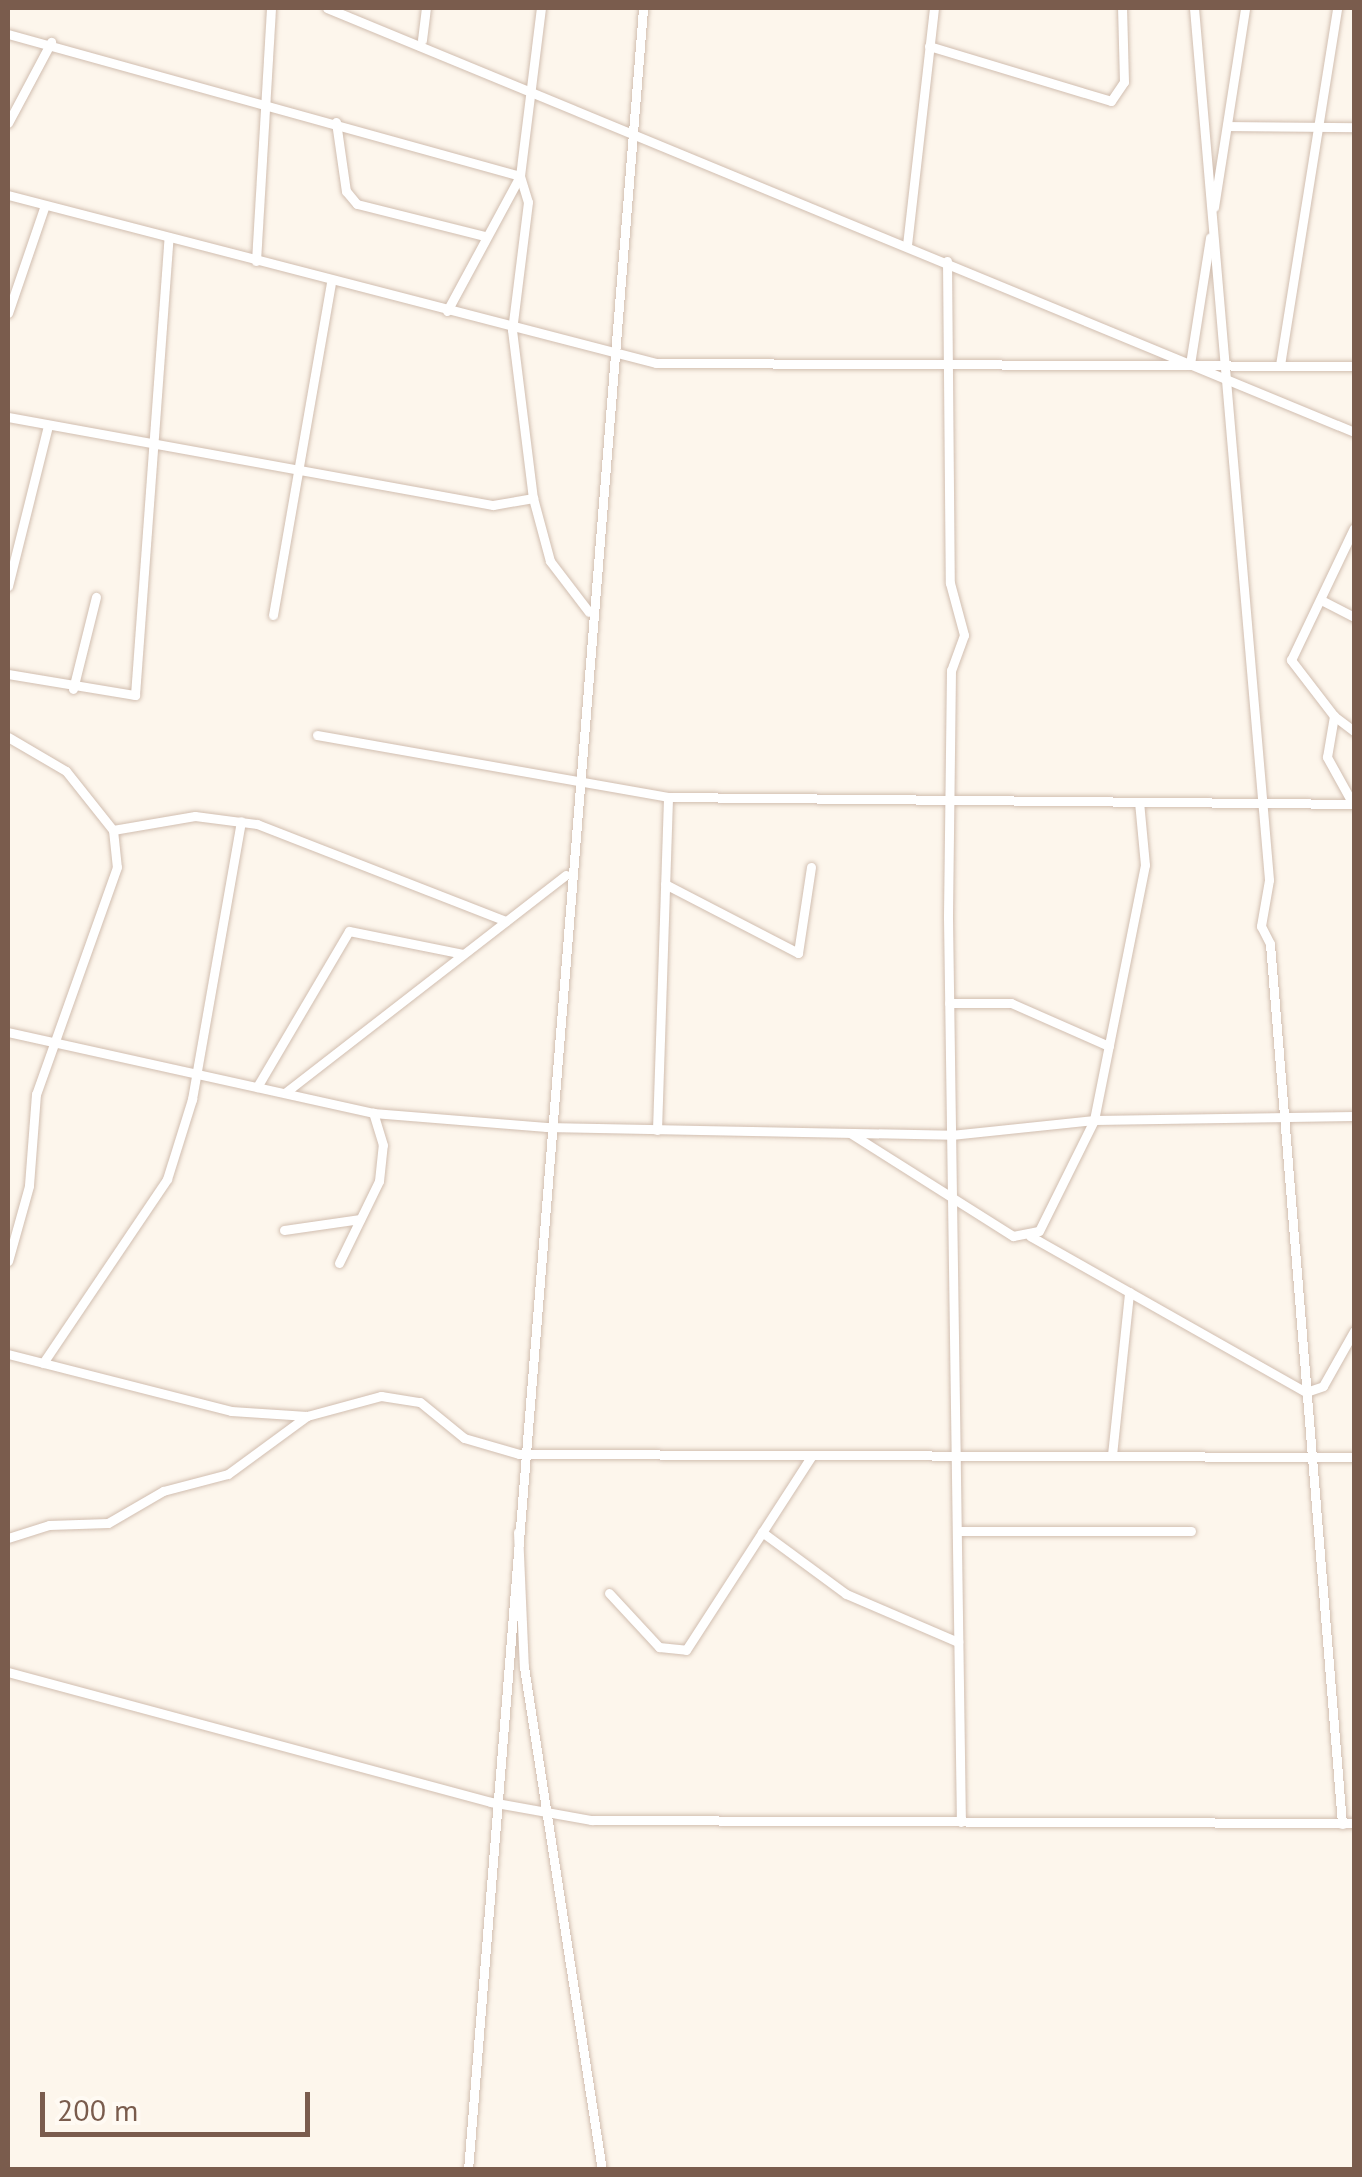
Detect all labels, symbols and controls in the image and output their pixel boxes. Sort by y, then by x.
scale bar [45,2072,315,2134]
text: 200 m [57,2090,138,2129]

